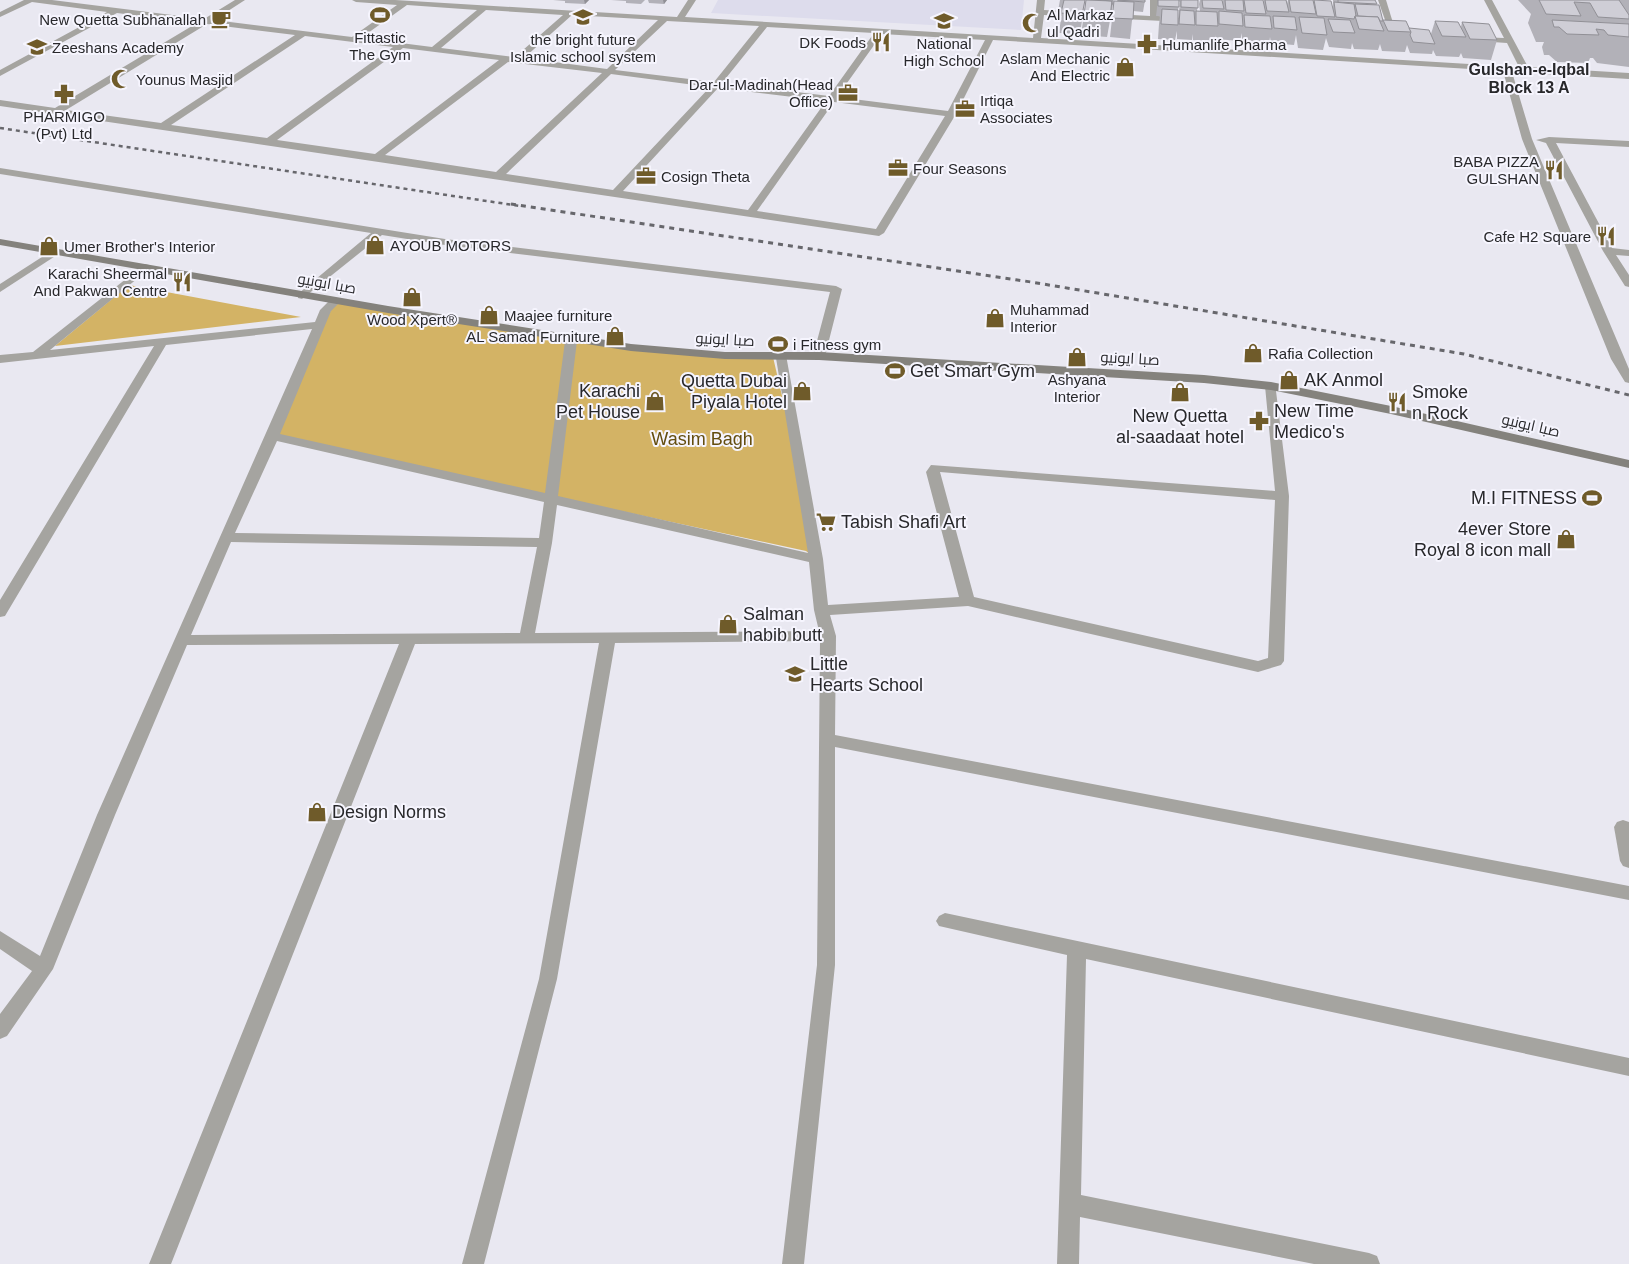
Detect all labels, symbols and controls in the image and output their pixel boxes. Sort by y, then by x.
sports icon: Fittastic The Gym [369,4,391,26]
school or university icon: the bright future Islamic school system [572,6,594,28]
place label: Al Markaz ul Qadri [1047,6,1114,40]
cafe icon: New Quetta Subhanallah [210,8,232,30]
school or university icon: National High School [933,10,955,32]
place label: New Quetta Subhanallah [39,11,206,28]
mosque icon: Al Markaz ul Qadri [1021,12,1043,34]
place label: Fittastic The Gym [349,29,411,63]
place label: the bright future Islamic school system [510,31,656,65]
restaurant icon: DK Foods [870,31,892,53]
pharmacy icon: Humanlife Pharma [1136,33,1158,55]
place label: DK Foods [799,34,866,51]
place label: National High School [904,35,984,69]
school or university icon: Zeeshans Academy [26,36,48,58]
place label: Humanlife Pharma [1162,36,1287,53]
place label: Zeeshans Academy [52,39,184,56]
place label: Aslam Mechanic And Electric [1000,50,1110,84]
shop icon: Aslam Mechanic And Electric [1114,56,1136,78]
district label: Gulshan-e-Iqbal Block 13 A [1469,61,1589,96]
mosque icon: Younus Masjid [110,68,132,90]
place label: Younus Masjid [136,71,233,88]
place label: Dar-ul-Madinah(Head Office) [689,76,833,110]
office icon: Dar-ul-Madinah(Head Office) [837,82,859,104]
pharmacy icon: PHARMIGO (Pvt) Ltd [53,83,75,105]
place label: Irtiqa Associates [980,92,1053,126]
office icon: Irtiqa Associates [954,98,976,120]
place label: PHARMIGO (Pvt) Ltd [23,108,105,142]
place label: BABA PIZZA GULSHAN [1453,153,1539,187]
office icon: Four Seasons [887,157,909,179]
restaurant icon: BABA PIZZA GULSHAN [1543,159,1565,181]
place label: Four Seasons [913,160,1006,177]
office icon: Cosign Theta [635,165,657,187]
place label: Cosign Theta [661,168,751,185]
restaurant icon: Cafe H2 Square [1595,225,1617,247]
place label: Cafe H2 Square [1483,228,1591,245]
shop icon: AYOUB MOTORS [364,234,386,256]
shop icon: Umer Brother's Interior [38,235,60,257]
place label: AYOUB MOTORS [390,237,511,254]
place label: Umer Brother's Interior [64,238,215,255]
place label: Karachi Sheermal And Pakwan Centre [34,265,167,299]
street label: صبا ایونیو [296,269,358,297]
restaurant icon: Karachi Sheermal And Pakwan Centre [171,271,193,293]
shop icon: Wood Xpert® [401,286,423,308]
place label: Muhammad Interior [1010,301,1089,335]
shop icon: Maajee furniture [478,304,500,326]
place label: Maajee furniture [504,307,612,324]
shop icon: Muhammad Interior [984,307,1006,329]
place label: Wood Xpert® [367,311,457,328]
shop icon: AL Samad Furniture [604,325,626,347]
place label: AL Samad Furniture [466,328,600,345]
street label: صبا ایونیو [695,329,755,350]
sports icon: i Fitness gym [767,333,789,355]
place label: i Fitness gym [793,336,881,353]
shop icon: Rafia Collection [1242,342,1264,364]
place label: Rafia Collection [1268,345,1373,362]
shop icon: Ashyana Interior [1066,346,1088,368]
street label: صبا ایونیو [1100,348,1160,369]
sports icon: Get Smart Gym [884,360,906,382]
place label: Get Smart Gym [910,361,1035,381]
shop icon: AK Anmol [1278,369,1300,391]
place label: AK Anmol [1304,370,1383,390]
place label: Quetta Dubai Piyala Hotel [681,371,787,412]
place label: Ashyana Interior [1048,371,1107,405]
shop icon: Quetta Dubai Piyala Hotel [791,380,813,402]
place label: Karachi Pet House [556,381,640,422]
shop icon: New Quetta al-saadaat hotel [1169,381,1191,403]
place label: Smoke n Rock [1412,382,1469,423]
shop icon: Karachi Pet House [644,390,666,412]
restaurant icon: Smoke n Rock [1386,391,1408,413]
place label: New Time Medico's [1274,401,1354,442]
place label: New Quetta al-saadaat hotel [1116,406,1244,447]
pharmacy icon: New Time Medico's [1248,410,1270,432]
street label: صبا ایونیو [1500,410,1562,441]
park label: Wasim Bagh [651,429,753,449]
sports icon: M.I FITNESS [1581,487,1603,509]
place label: M.I FITNESS [1471,488,1577,508]
supermarket icon: Tabish Shafi Art [815,511,837,533]
place label: Tabish Shafi Art [841,512,966,532]
place label: 4ever Store Royal 8 icon mall [1414,519,1551,560]
shop icon: 4ever Store Royal 8 icon mall [1555,528,1577,550]
place label: Salman habib butt [743,604,822,645]
shop icon: Salman habib butt [717,613,739,635]
place label: Little Hearts School [810,654,923,695]
school or university icon: Little Hearts School [784,663,806,685]
shop icon: Design Norms [306,801,328,823]
place label: Design Norms [332,802,446,822]

